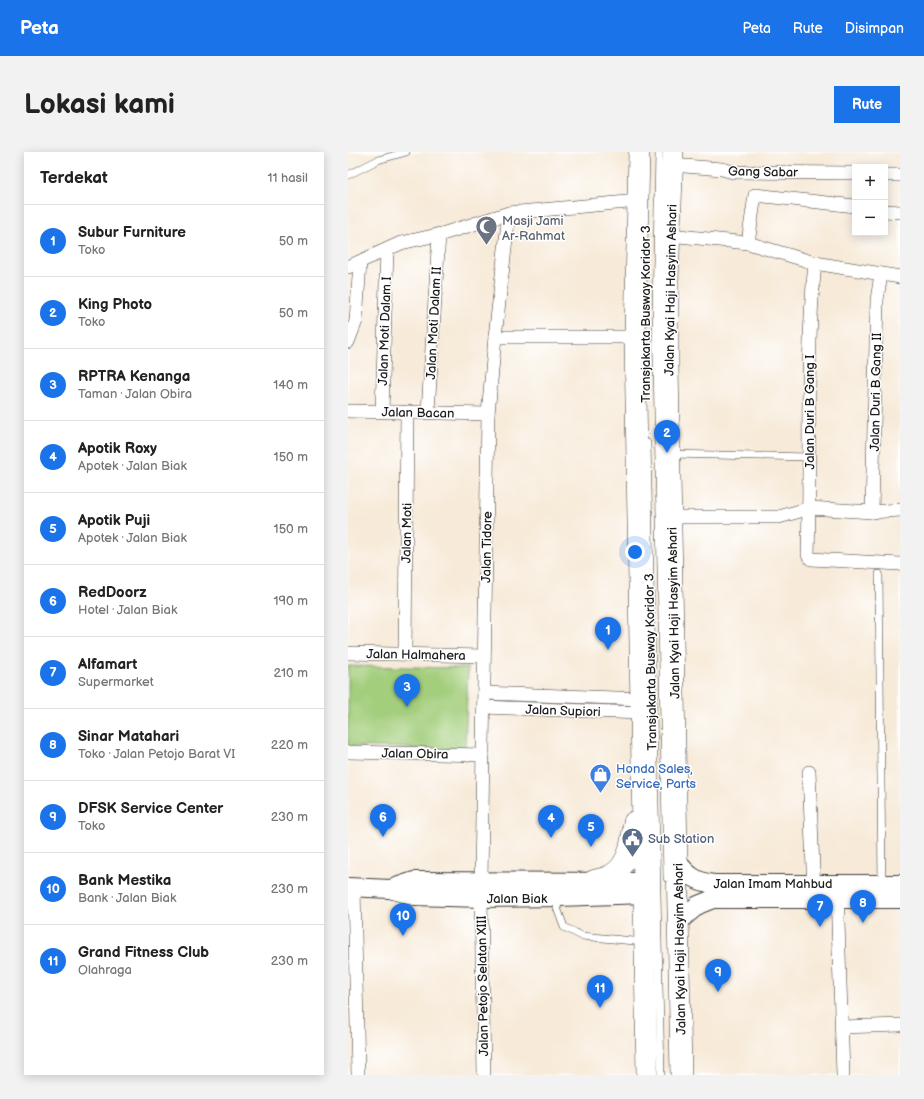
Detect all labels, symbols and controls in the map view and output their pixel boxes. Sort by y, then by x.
text: Peta [20,17,59,40]
text: Peta [742,20,771,37]
text: Rute [793,20,823,37]
text: Disimpan [845,20,904,37]
button: Rute [834,86,900,123]
text: Lokasi kami [24,88,175,121]
street label: Gang Sabar [728,163,798,181]
map controls [852,164,888,236]
button: + [852,164,888,200]
text: Terdekat [40,168,108,188]
text: 11 hasil [268,170,308,186]
button: − [852,200,888,236]
street label: Jalan Kyai Haji Hasyim Ashari [662,204,680,376]
place label: Masji Jami Ar-Rahmat [502,213,565,244]
mosque icon: Masji Jami Ar-Rahmat [473,214,499,247]
text: Subur Furniture [78,223,186,242]
street label: Transjakarta Busway Koridor 3 [638,225,654,403]
text: 1 [50,233,56,249]
text: 50 m [279,233,308,249]
text: Toko [78,242,105,258]
street label: Jalan Moti Dalam II [423,266,445,380]
street label: Jalan Moti Dalam I [375,276,395,386]
text: King Photo [78,295,152,314]
text: 2 [49,305,57,321]
text: 50 m [279,305,308,321]
text: Toko [78,314,105,330]
street label: Jalan Duri B Gang II [867,332,885,452]
street label: Jalan Duri B Gang I [802,355,818,469]
text: RPTRA Kenanga [78,367,190,386]
text: 3 [49,377,57,393]
text: 140 m [273,377,308,393]
text: Taman · Jalan Obira [78,386,192,402]
street label: Jalan Bacan [381,404,454,422]
pin: 2 [654,420,680,453]
text: Apotik Roxy [78,439,157,458]
text: 4 [49,449,57,465]
text: 150 m [274,449,308,465]
text: Apotek · Jalan Biak [78,458,187,474]
street label: Jalan Moti [398,503,416,563]
text: Apotik Puji [78,511,150,530]
street label: Jalan Tidore [478,511,496,583]
text: 5 [49,521,57,537]
text: 150 m [274,521,308,537]
street label: Jalan Kyai Haji Hasyim Ashari [665,527,683,699]
text: Apotek · Jalan Biak [78,530,187,546]
your location [625,542,645,562]
street label: Transjakarta Busway Koridor 3 [641,573,661,751]
text: RedDoorz [78,583,147,602]
text: 6 [49,593,57,609]
text: 190 m [274,593,308,609]
text: Hotel · Jalan Biak [78,602,177,618]
pin: 1 [595,617,621,650]
street label: Jalan Halmahera [366,646,466,664]
text: Alfamart [78,655,137,674]
text: 7 [49,665,57,681]
text: 210 m [274,665,308,681]
text: Supermarket [78,674,154,690]
pin: 3 [394,674,420,707]
street label: Jalan Supiori [525,702,601,720]
text: Sinar Matahari [78,727,179,746]
text: 8 [49,737,57,753]
text: 220 m [271,737,308,753]
street label: Jalan Obira [381,745,449,763]
text: Toko · Jalan Petojo Barat VI [78,746,235,762]
place label: Honda Sales, Service, Parts [616,761,697,792]
shop icon: Honda Sales, Service, Parts [588,762,614,795]
text: DFSK Service Center [78,799,223,818]
pin: 6 [370,804,396,837]
pin: 4 [538,805,564,838]
text: 9 [49,809,57,825]
text: 230 m [271,809,308,825]
pin: 5 [578,814,604,847]
text: Toko [78,818,105,834]
public building icon: Sub Station [619,825,645,858]
place label: Sub Station [648,831,714,847]
street label: Jalan Kyai Haji Hasyim Ashari [671,863,689,1035]
text: Bank Mestika [78,871,171,890]
street label: Jalan Imam Mahbud [713,876,833,892]
text: 10 [46,881,60,897]
text: 230 m [271,881,308,897]
text: Bank · Jalan Biak [78,890,176,906]
pin: 8 [850,890,876,923]
street label: Jalan Biak [487,891,548,907]
pin: 7 [807,894,833,927]
pin: 10 [390,903,416,936]
street label: Jalan Petojo Selatan XIII [474,915,492,1057]
text: Grand Fitness Club [78,943,209,962]
text: 11 [48,953,58,969]
text: 230 m [271,953,308,969]
pin: 9 [705,959,731,992]
text: Olahraga [78,962,132,978]
pin: 11 [587,975,613,1008]

